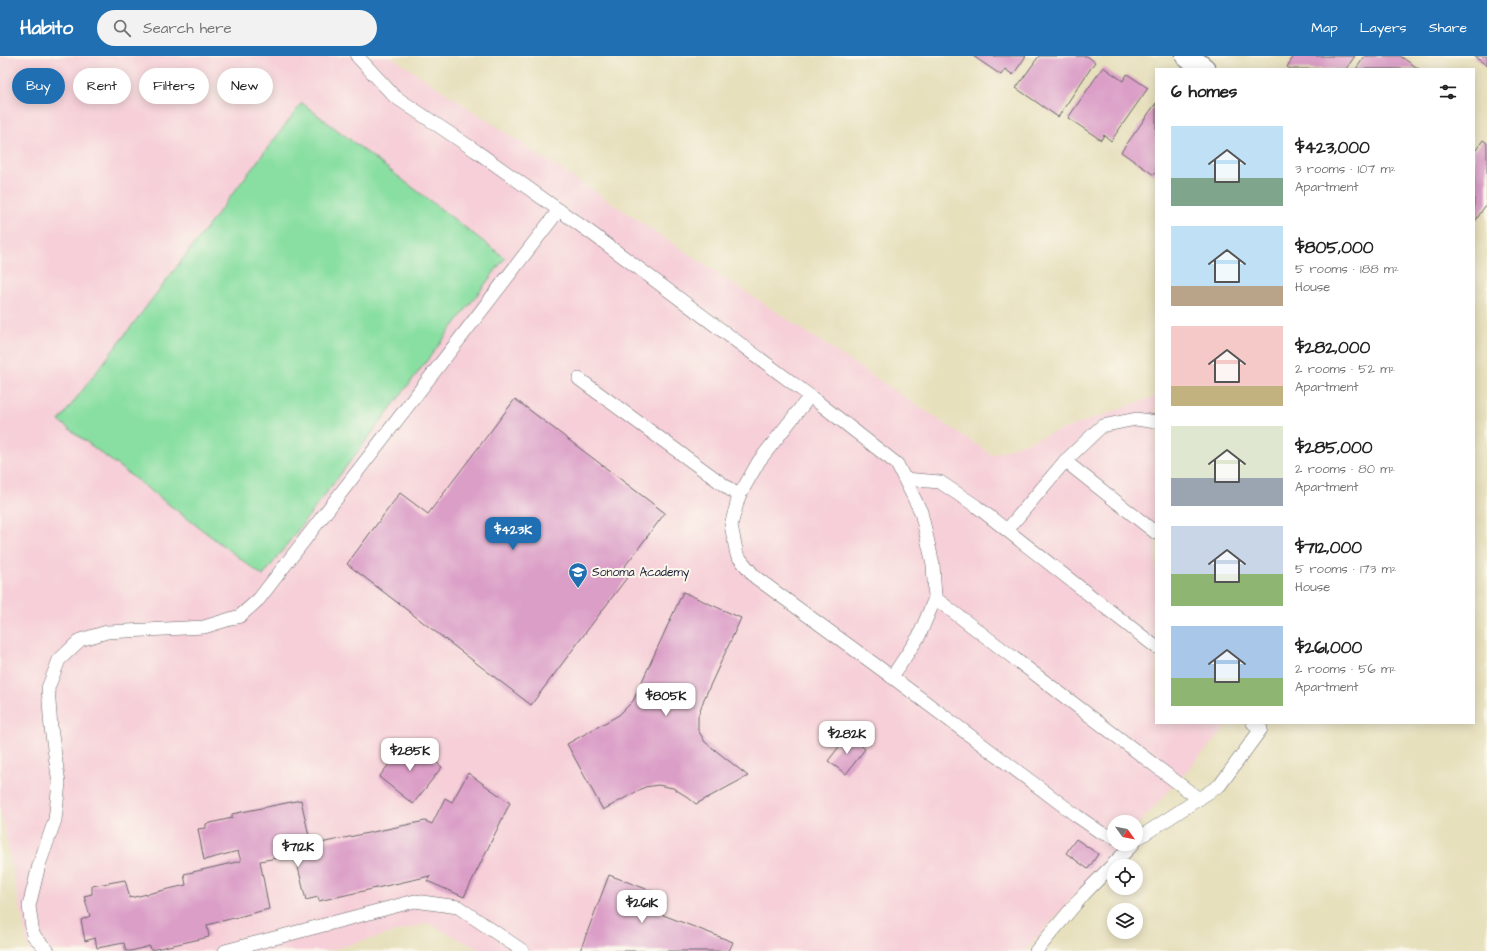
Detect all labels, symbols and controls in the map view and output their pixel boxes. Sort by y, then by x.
search box [97,10,377,46]
text: Habito [20,15,73,42]
icon: search [111,17,133,39]
text: Search here [143,18,232,39]
text: Map [1311,18,1338,38]
text: Layers [1360,18,1407,38]
text: Share [1429,18,1467,38]
chip: Buy [12,68,65,104]
chip: Rent [73,68,131,104]
chip: Filters [139,68,209,104]
chip: New [217,68,273,104]
text: 6 homes [1171,80,1237,104]
icon: filters [1437,81,1459,103]
text: $423,000 [1295,136,1370,160]
icon: home [1203,142,1251,190]
text: 3 rooms · 107 m² [1295,160,1396,178]
text: Apartment [1295,178,1359,196]
text: $805,000 [1295,236,1373,260]
icon: home [1203,242,1251,290]
text: 5 rooms · 188 m² [1295,260,1399,278]
text: House [1295,278,1330,296]
text: $282,000 [1295,336,1370,360]
icon: home [1203,342,1251,390]
text: 2 rooms · 52 m² [1295,360,1395,378]
text: Apartment [1295,378,1359,396]
text: $285,000 [1295,436,1372,460]
icon: home [1203,442,1251,490]
text: 2 rooms · 80 m² [1295,460,1395,478]
text: Apartment [1295,478,1359,496]
pin: $423K [485,517,541,551]
text: $423K [494,521,532,539]
text: $712,000 [1295,536,1362,560]
icon: home [1203,542,1251,590]
text: 5 rooms · 173 m² [1295,560,1397,578]
school or university icon: Sonoma Academy [567,561,589,589]
place label: Sonoma Academy [592,564,690,582]
text: House [1295,578,1330,596]
text: $261,000 [1295,636,1362,660]
icon: home [1203,642,1251,690]
text: 2 rooms · 56 m² [1295,660,1396,678]
text: Apartment [1295,678,1359,696]
pin: $805K [638,683,694,717]
text: $805K [646,687,686,705]
pin: $282K [819,721,875,755]
text: $282K [828,725,866,743]
pin: $285K [382,738,438,772]
text: $285K [390,742,430,760]
north arrow [1107,815,1143,851]
map controls [1107,815,1143,939]
pin: $712K [270,834,326,868]
text: $712K [282,838,314,856]
button: locate [1107,859,1143,895]
pin: $261K [614,890,670,924]
text: $261K [626,894,658,912]
button: layers [1107,903,1143,939]

